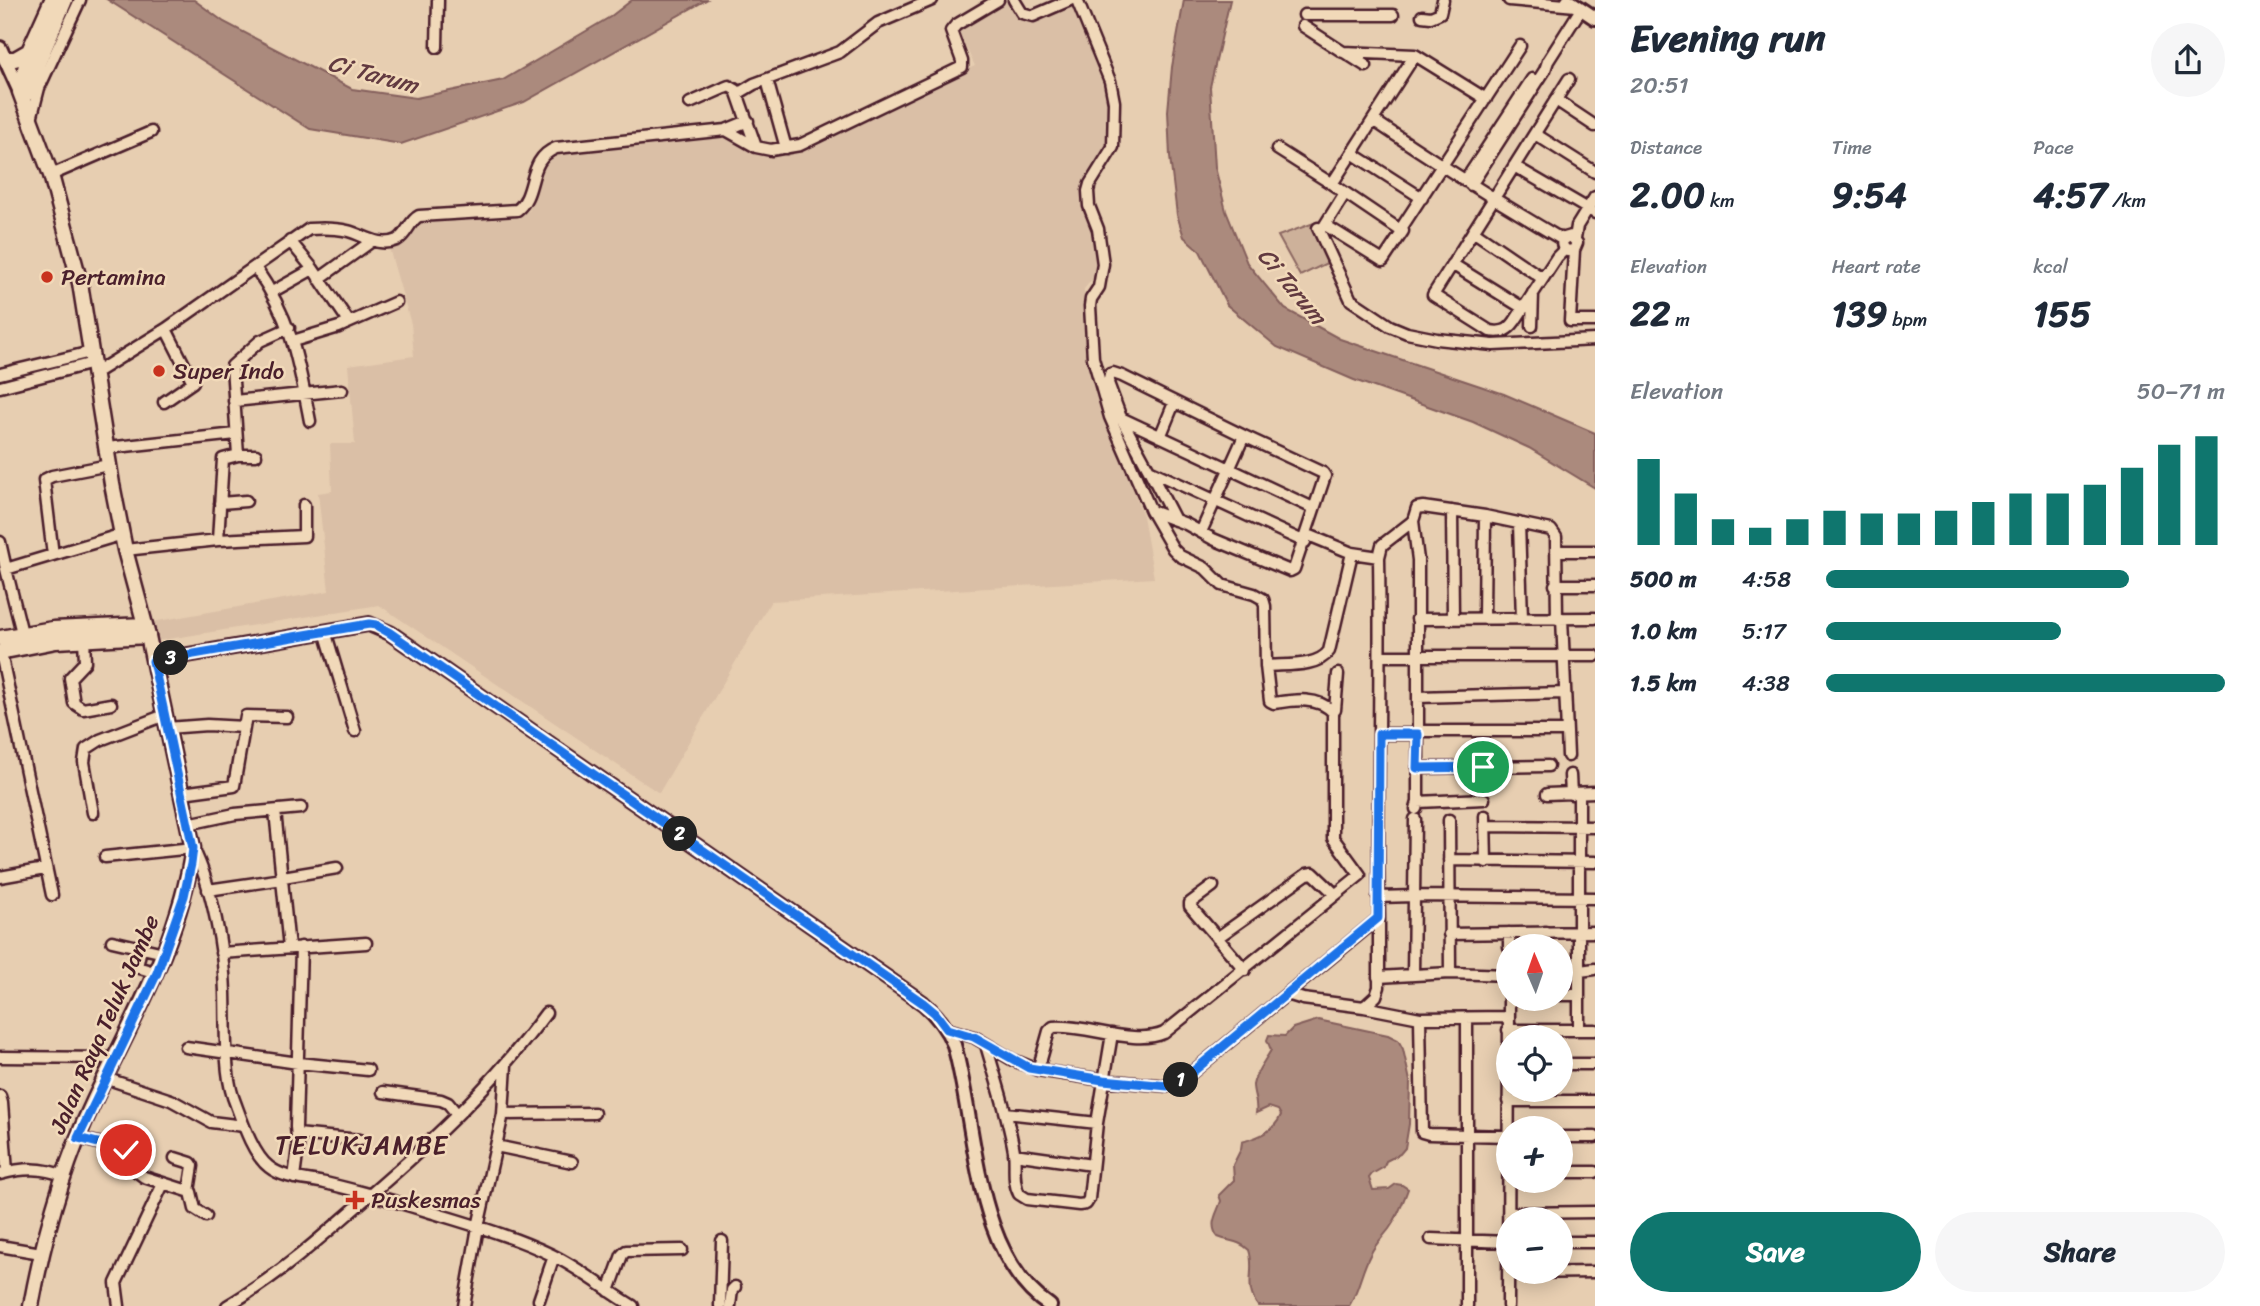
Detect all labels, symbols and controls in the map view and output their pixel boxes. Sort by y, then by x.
text: Evening run [1630,5,1826,72]
button: share [2151,23,2225,97]
water label: Ci Tarum [323,42,424,107]
text: 20:51 [1630,65,1689,106]
text: Distance [1630,131,1702,164]
text: Time [1832,131,1872,164]
text: Pace [2033,131,2074,164]
text: 2.00 [1630,164,1705,226]
text: 9:54 [1832,164,1907,226]
text: 4:57 [2033,164,2107,226]
text: km [1705,184,1735,217]
text: /km [2107,184,2146,217]
water label: Ci Tarum [1246,237,1339,336]
text: Elevation [1630,250,1707,283]
text: Heart rate [1832,250,1921,283]
text: kcal [2033,250,2068,283]
place label: Pertamina [61,257,166,298]
marker: Pertamina [39,269,55,285]
text: 22 [1630,283,1670,345]
text: 139 [1832,283,1887,345]
text: 155 [2033,283,2091,345]
text: m [1670,303,1690,336]
text: bpm [1887,303,1927,336]
place label: Super Indo [173,351,284,392]
marker: Super Indo [151,363,167,379]
text: Elevation [1630,371,1723,412]
text: 50–71 m [2137,371,2225,412]
text: 500 m [1630,559,1697,600]
text: 4:58 [1742,559,1791,600]
text: 1.0 km [1630,611,1697,652]
text: 5:17 [1742,611,1786,652]
pin: 3 [154,640,188,676]
text: 3 [165,641,176,674]
text: 1.5 km [1630,663,1697,704]
text: 4:38 [1742,663,1790,704]
pin [1453,737,1513,797]
icon: arrive [1464,748,1502,786]
pin: 2 [662,816,698,852]
text: 2 [674,817,685,850]
street label: Jalan Raya Teluk Jambe [37,908,171,1141]
north arrow [1496,934,1573,1012]
map controls [1496,934,1573,1284]
button: locate [1496,1025,1573,1102]
pin: 1 [1164,1062,1198,1098]
text: 1 [1176,1063,1185,1096]
button: + [1496,1116,1573,1193]
pin [96,1120,156,1180]
district label: TELUKJAMBE [275,1122,449,1168]
icon: check [107,1131,145,1169]
place label: Puskesmas [371,1180,482,1221]
marker: Puskesmas [345,1190,365,1210]
button: − [1496,1207,1573,1284]
button: Save [1630,1212,1921,1292]
button: Share [1935,1212,2225,1292]

